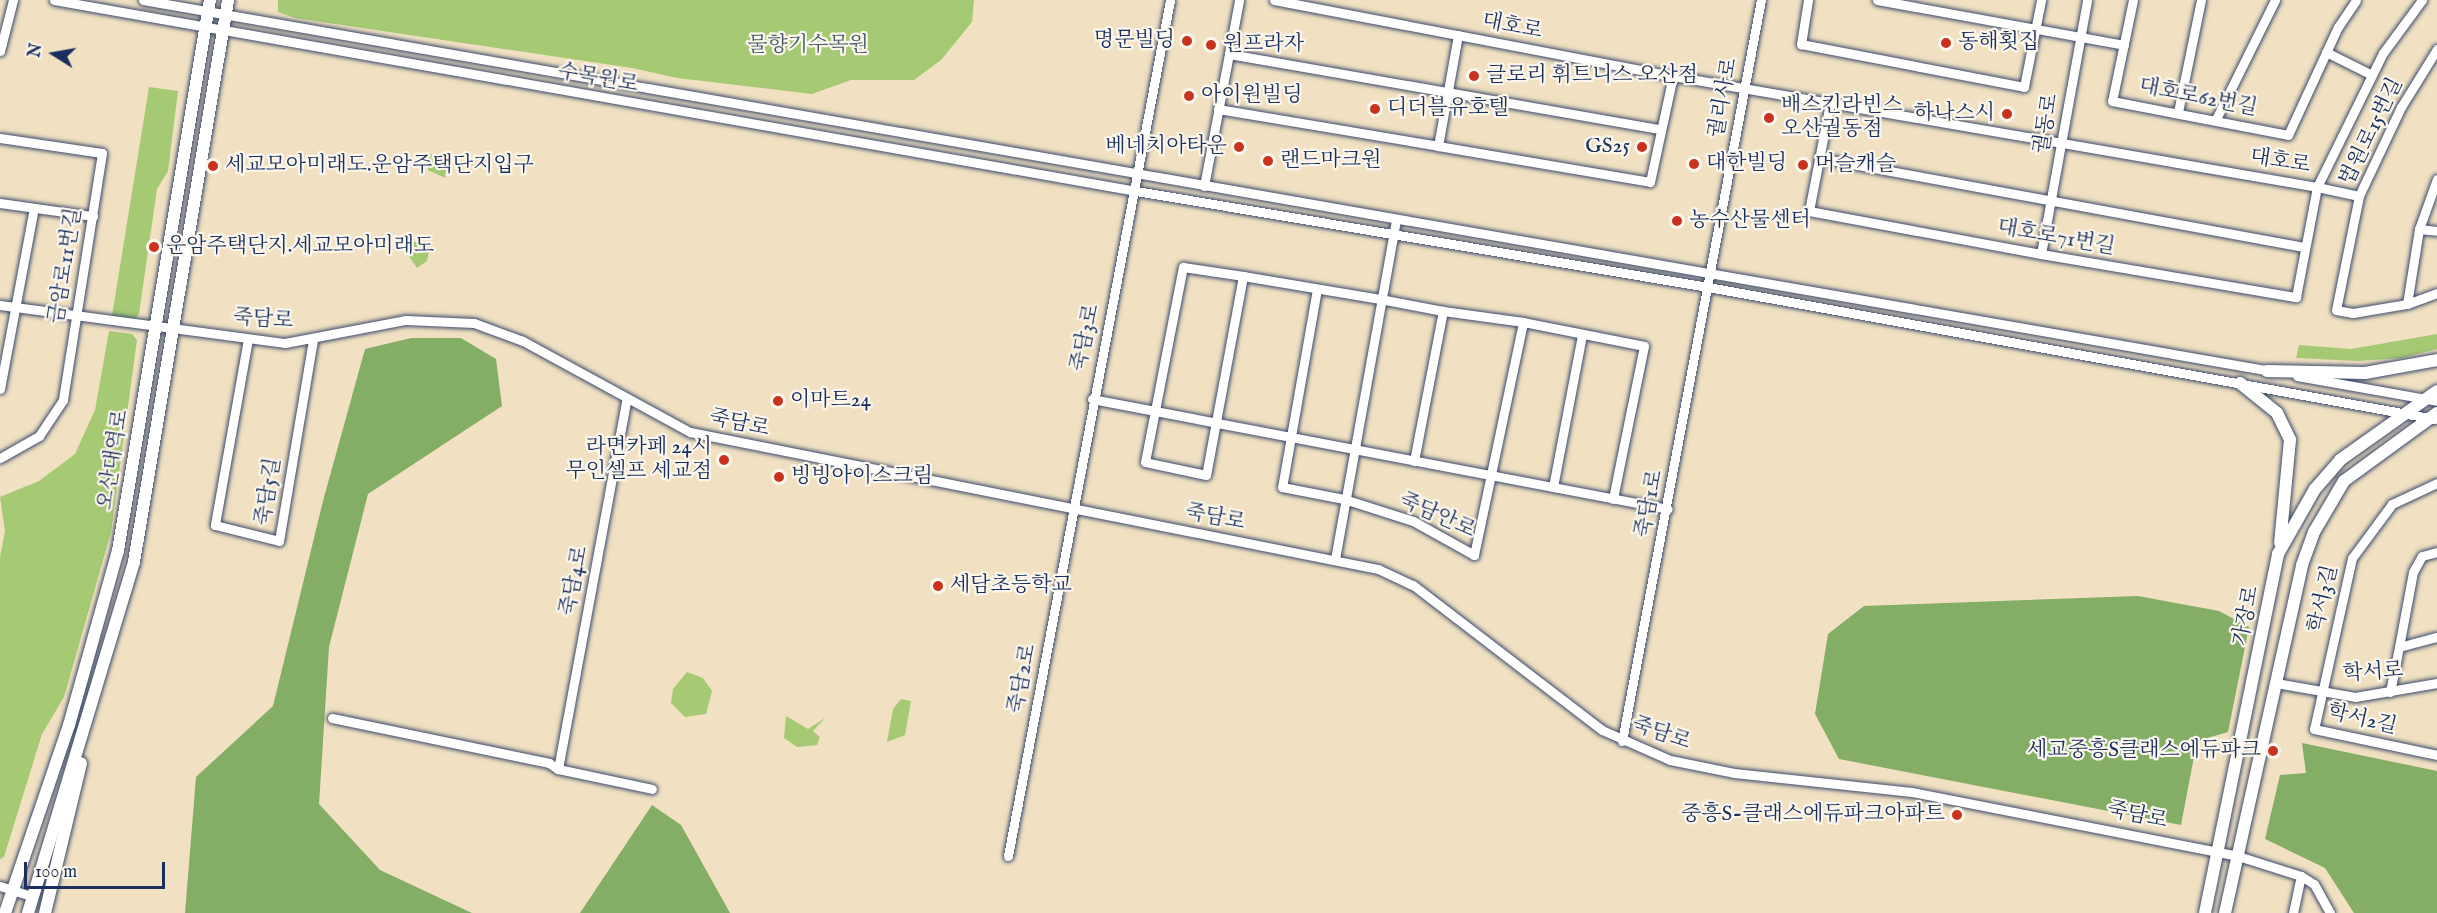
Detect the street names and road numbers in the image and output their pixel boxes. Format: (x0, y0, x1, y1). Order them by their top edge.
street label: 대호로 (1480, 9, 1544, 45)
street label: 궐리사로 (1705, 56, 1743, 140)
street label: 수목원로 (556, 60, 640, 98)
street label: 대호로62번길 (2137, 74, 2259, 122)
street label: 법원로15번길 (2335, 74, 2409, 190)
street label: 궐동로 (2030, 92, 2064, 156)
street label: 대호로 (2248, 145, 2312, 179)
street label: 금암로11번길 (44, 206, 88, 326)
street label: 대호로71번길 (1995, 215, 2117, 261)
street label: 죽담3로 (1067, 302, 1105, 374)
street label: 죽담로 (232, 305, 294, 335)
street label: 죽담로 (707, 405, 771, 443)
street label: 오산대역로 (94, 408, 134, 512)
street label: 죽담5길 (251, 456, 287, 528)
street label: 죽담1로 (1631, 468, 1669, 540)
street label: 죽담안로 (1395, 488, 1479, 544)
street label: 죽담로 (1183, 500, 1247, 536)
street label: 죽담4로 (556, 544, 594, 618)
street label: 학서3길 (2304, 563, 2344, 635)
street label: 가장로 (2229, 584, 2265, 648)
street label: 죽담2로 (1004, 642, 1042, 716)
street label: 학서로 (2342, 658, 2404, 688)
street label: 학서2길 (2325, 700, 2399, 740)
street label: 죽담로 (1628, 712, 1694, 756)
street label: 죽담로 (2105, 797, 2169, 835)

